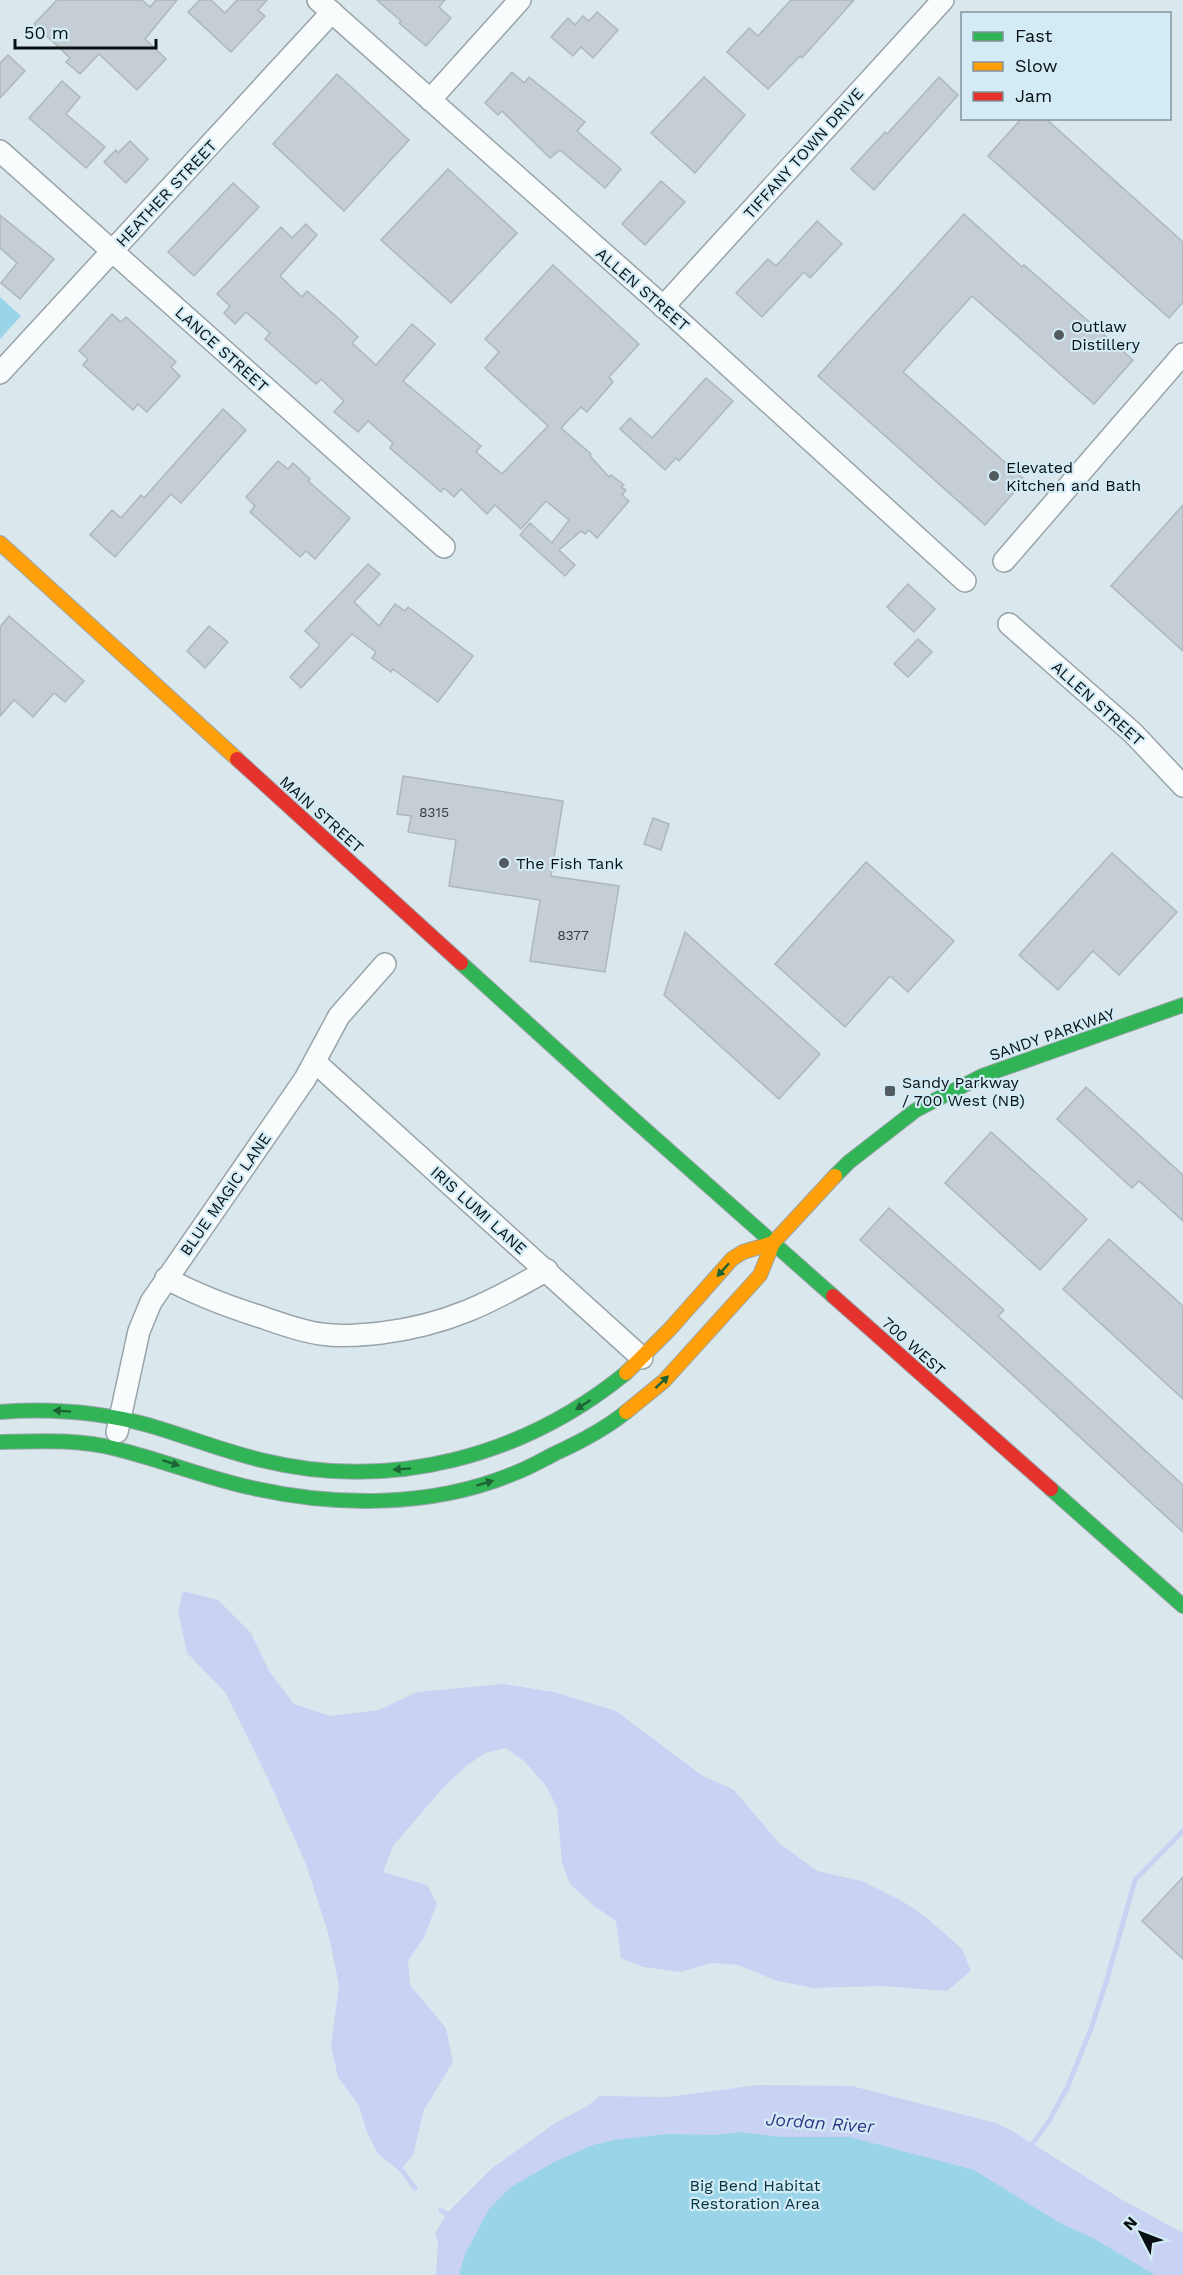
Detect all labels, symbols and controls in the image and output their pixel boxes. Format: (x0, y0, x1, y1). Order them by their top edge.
scale bar (15, 12, 156, 50)
legend (961, 12, 1171, 120)
text: 50 m (24, 22, 69, 43)
text: Fast (1015, 25, 1053, 46)
text: Slow (1015, 55, 1058, 76)
street label: TIFFANY TOWN DRIVE (739, 84, 867, 223)
text: Jam (1015, 85, 1052, 106)
street label: HEATHER STREET (112, 136, 221, 251)
street label: ALLEN STREET (592, 244, 693, 335)
street label: LANCE STREET (171, 303, 272, 396)
place label: Outlaw Distillery (1071, 317, 1141, 354)
marker: Outlaw Distillery (1052, 328, 1066, 342)
place label: Elevated Kitchen and Bath (1006, 458, 1141, 495)
marker: Elevated Kitchen and Bath (987, 469, 1001, 483)
street label: ALLEN STREET (1048, 657, 1148, 750)
street label: MAIN STREET (276, 772, 368, 857)
house number: 8315 (419, 804, 449, 820)
place label: The Fish Tank (516, 854, 623, 873)
marker: The Fish Tank (497, 856, 511, 870)
house number: 8377 (557, 927, 589, 943)
street label: SANDY PARKWAY (987, 1004, 1118, 1065)
place label: Sandy Parkway / 700 West (NB) (902, 1073, 1025, 1110)
marker: Sandy Parkway / 700 West (NB) (883, 1084, 897, 1098)
street label: BLUE MAGIC LANE (176, 1129, 275, 1259)
street label: IRIS LUMI LANE (427, 1162, 531, 1258)
one-way arrow (717, 1262, 730, 1277)
street label: 700 WEST (878, 1313, 949, 1380)
one-way arrow (654, 1376, 669, 1389)
one-way arrow (575, 1399, 592, 1410)
one-way arrow (52, 1407, 71, 1416)
one-way arrow (162, 1459, 180, 1468)
one-way arrow (392, 1464, 411, 1474)
one-way arrow (476, 1478, 494, 1487)
water label: Jordan River (765, 2108, 876, 2137)
park label: Big Bend Habitat Restoration Area (690, 2176, 821, 2213)
north arrow (1111, 2203, 1171, 2263)
text: N (1119, 2213, 1141, 2234)

